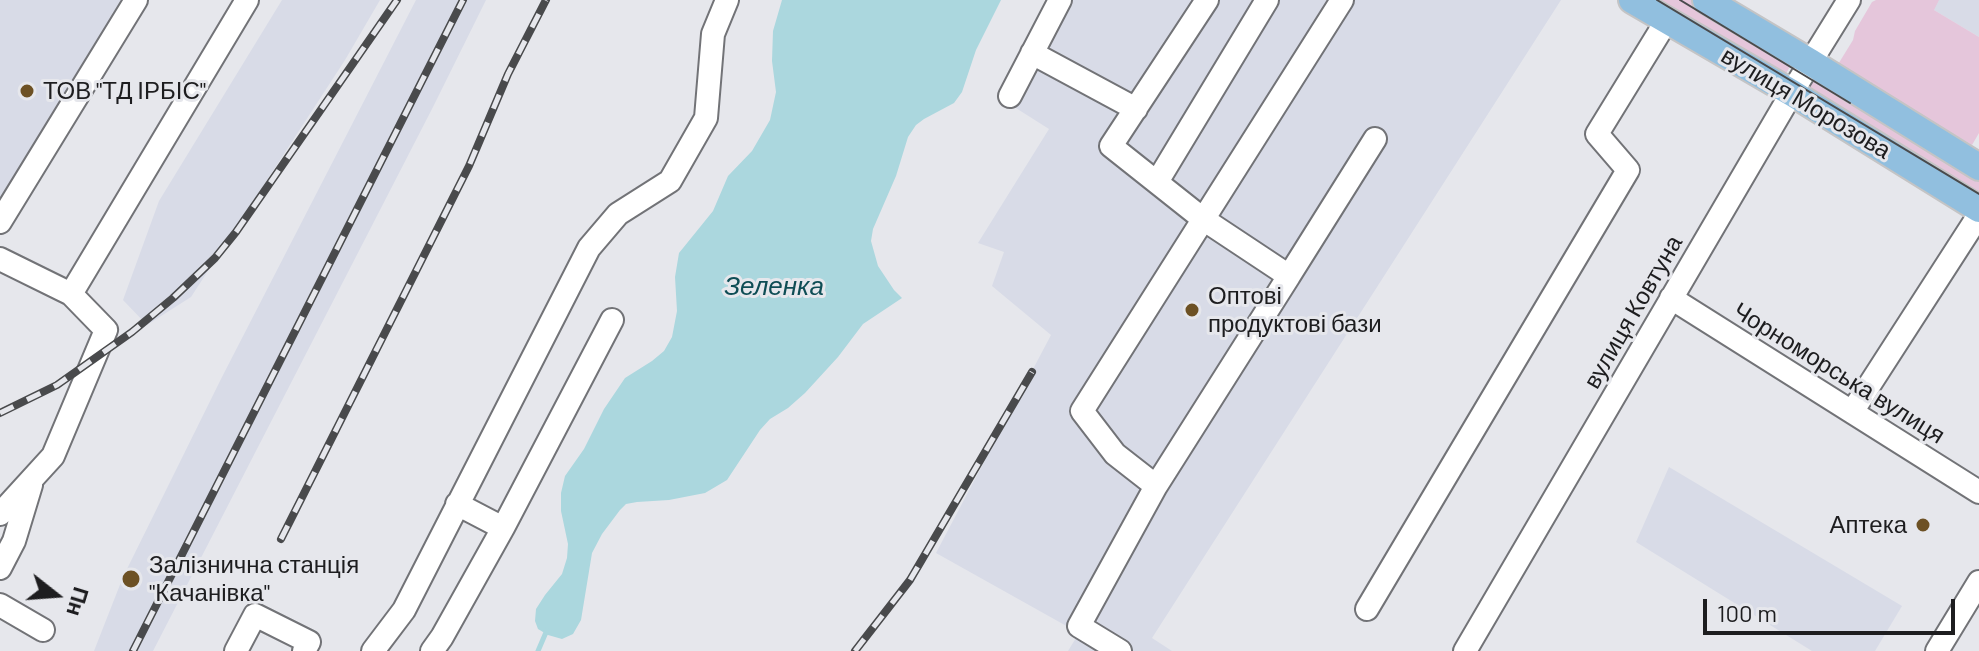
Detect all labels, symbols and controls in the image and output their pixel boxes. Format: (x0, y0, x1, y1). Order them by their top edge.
street label: вулиця Морозова (1716, 41, 1896, 165)
place label: ТОВ "ТД ІРБІС" (43, 77, 206, 105)
marker: ТОВ "ТД ІРБІС" (18, 82, 36, 100)
street label: вулиця Ковтуна (1578, 230, 1688, 394)
water label: Зеленка (724, 270, 824, 302)
place label: Оптові продуктові бази (1208, 282, 1382, 338)
street label: Чорноморська вулиця (1728, 296, 1950, 450)
marker: Оптові продуктові бази (1183, 301, 1201, 319)
place label: Аптека (1830, 511, 1907, 539)
marker: Аптека (1914, 516, 1932, 534)
place label: Залізнична станція "Качанівка" (149, 551, 359, 607)
north arrow (16, 555, 96, 635)
marker: Залізнична станція "Качанівка" (120, 568, 142, 590)
scale bar (1707, 583, 1959, 633)
text: Пн (62, 584, 96, 620)
text: 100 m (1717, 598, 1777, 627)

